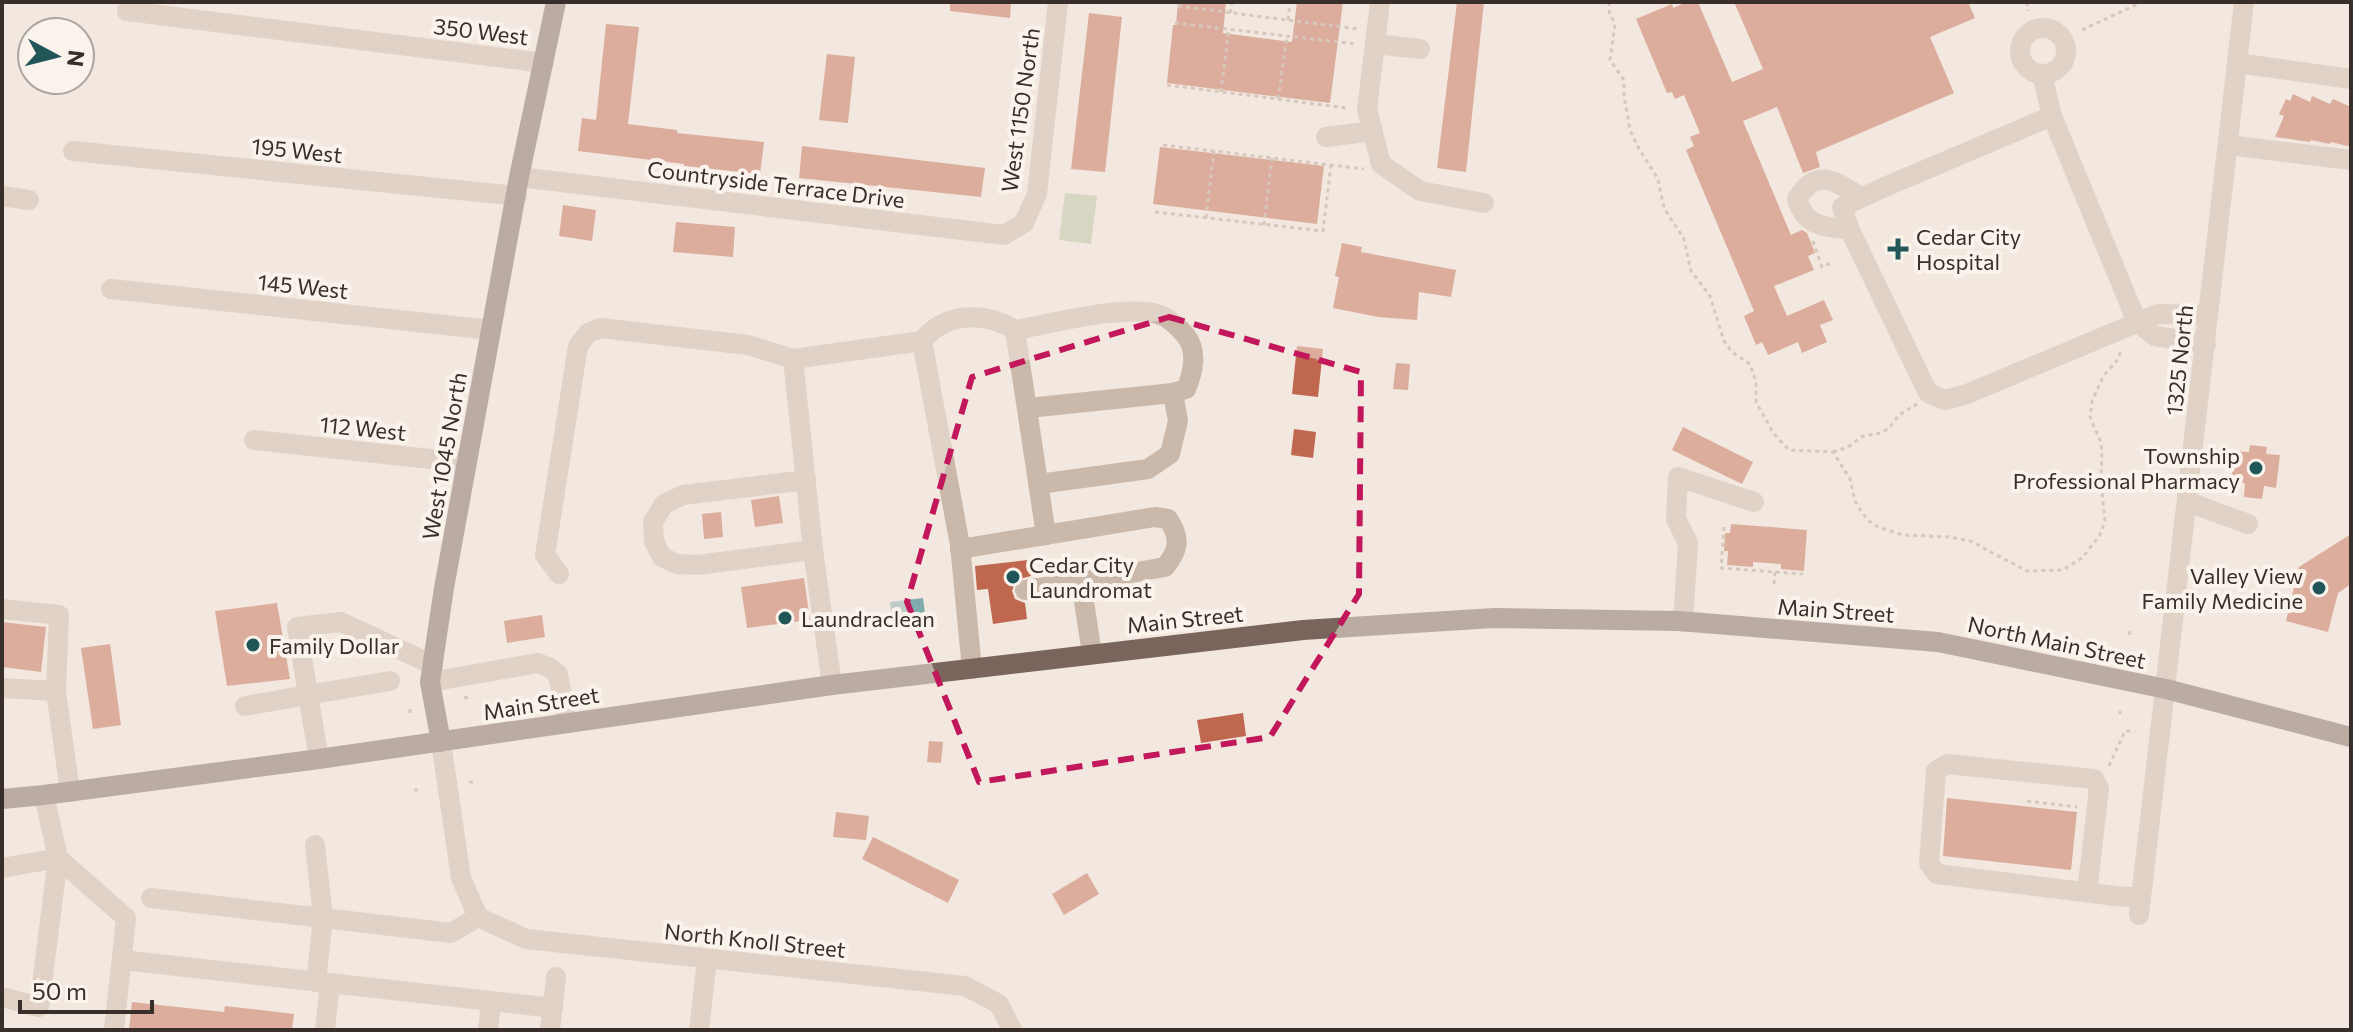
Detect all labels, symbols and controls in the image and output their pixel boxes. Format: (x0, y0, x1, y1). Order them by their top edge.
street label: 350 West (432, 12, 530, 50)
north arrow (16, 16, 96, 96)
street label: West 1150 North (995, 26, 1045, 194)
text: N (62, 49, 91, 68)
street label: 195 West (250, 132, 344, 168)
street label: Countryside Terrace Drive (646, 155, 906, 213)
place label: Cedar City Hospital (1916, 223, 2021, 275)
marker: Cedar City Hospital (1887, 238, 1909, 260)
street label: 145 West (256, 268, 350, 304)
street label: 1325 North (2160, 303, 2198, 417)
street label: West 1045 North (416, 370, 472, 542)
street label: 112 West (318, 410, 408, 446)
place label: Township Professional Pharmacy (2013, 442, 2240, 494)
marker: Township Professional Pharmacy (2247, 459, 2265, 477)
place label: Cedar City Laundromat (1029, 551, 1152, 603)
place label: Valley View Family Medicine (2142, 562, 2303, 614)
marker: Cedar City Laundromat (1004, 568, 1022, 586)
marker: Valley View Family Medicine (2310, 579, 2328, 597)
street label: Main Street (1777, 592, 1895, 628)
street label: Main Street (1125, 599, 1245, 639)
place label: Laundraclean (801, 605, 935, 632)
marker: Laundraclean (776, 609, 794, 627)
street label: North Main Street (1965, 610, 2149, 674)
place label: Family Dollar (269, 632, 400, 659)
marker: Family Dollar (244, 636, 262, 654)
street label: Main Street (481, 681, 601, 725)
street label: North Knoll Street (663, 917, 847, 963)
scale bar (20, 964, 152, 1014)
text: 50 m (32, 976, 87, 1005)

